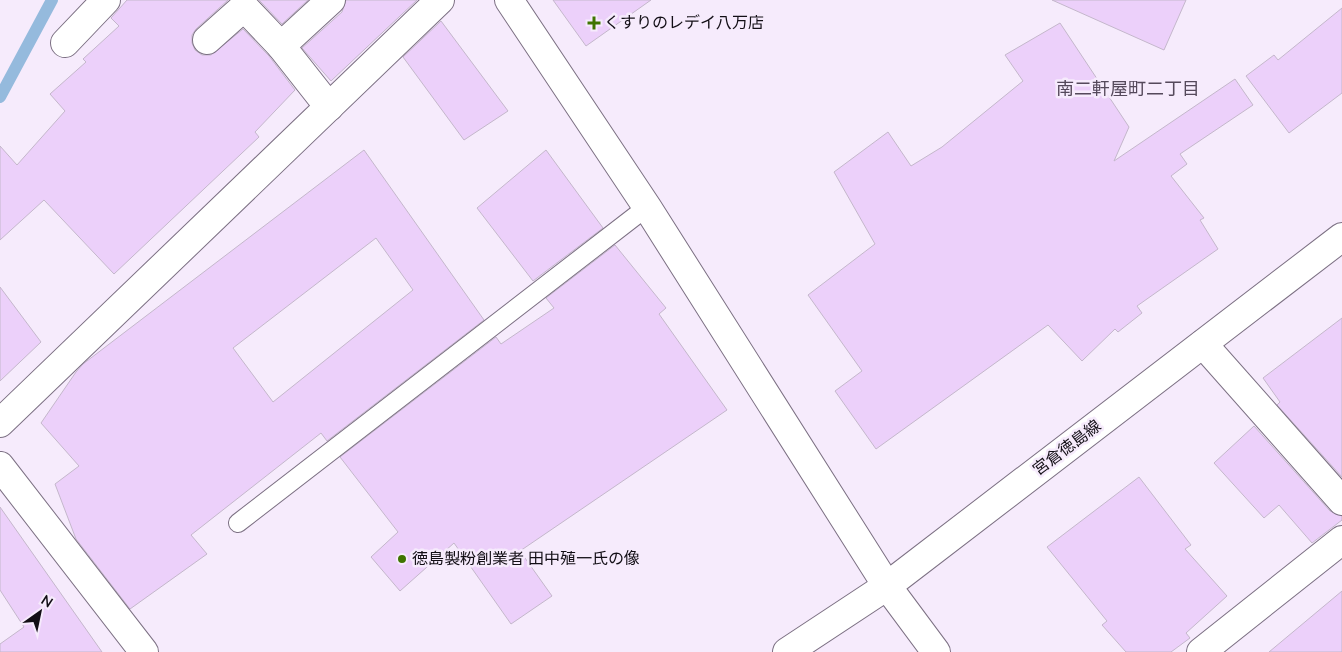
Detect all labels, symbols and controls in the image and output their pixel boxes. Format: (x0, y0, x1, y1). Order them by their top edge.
place label: くすりのレデイ八万店 (604, 12, 764, 34)
marker: くすりのレデイ八万店 (588, 17, 600, 29)
district label: 南二軒屋町二丁目 (1056, 77, 1200, 101)
street label: 宮倉徳島線 (1028, 415, 1106, 481)
place label: 徳島製粉創業者 田中殖一氏の像 (412, 548, 640, 570)
marker: 徳島製粉創業者 田中殖一氏の像 (396, 553, 408, 565)
north arrow (15, 587, 65, 637)
text: N (37, 591, 56, 612)

